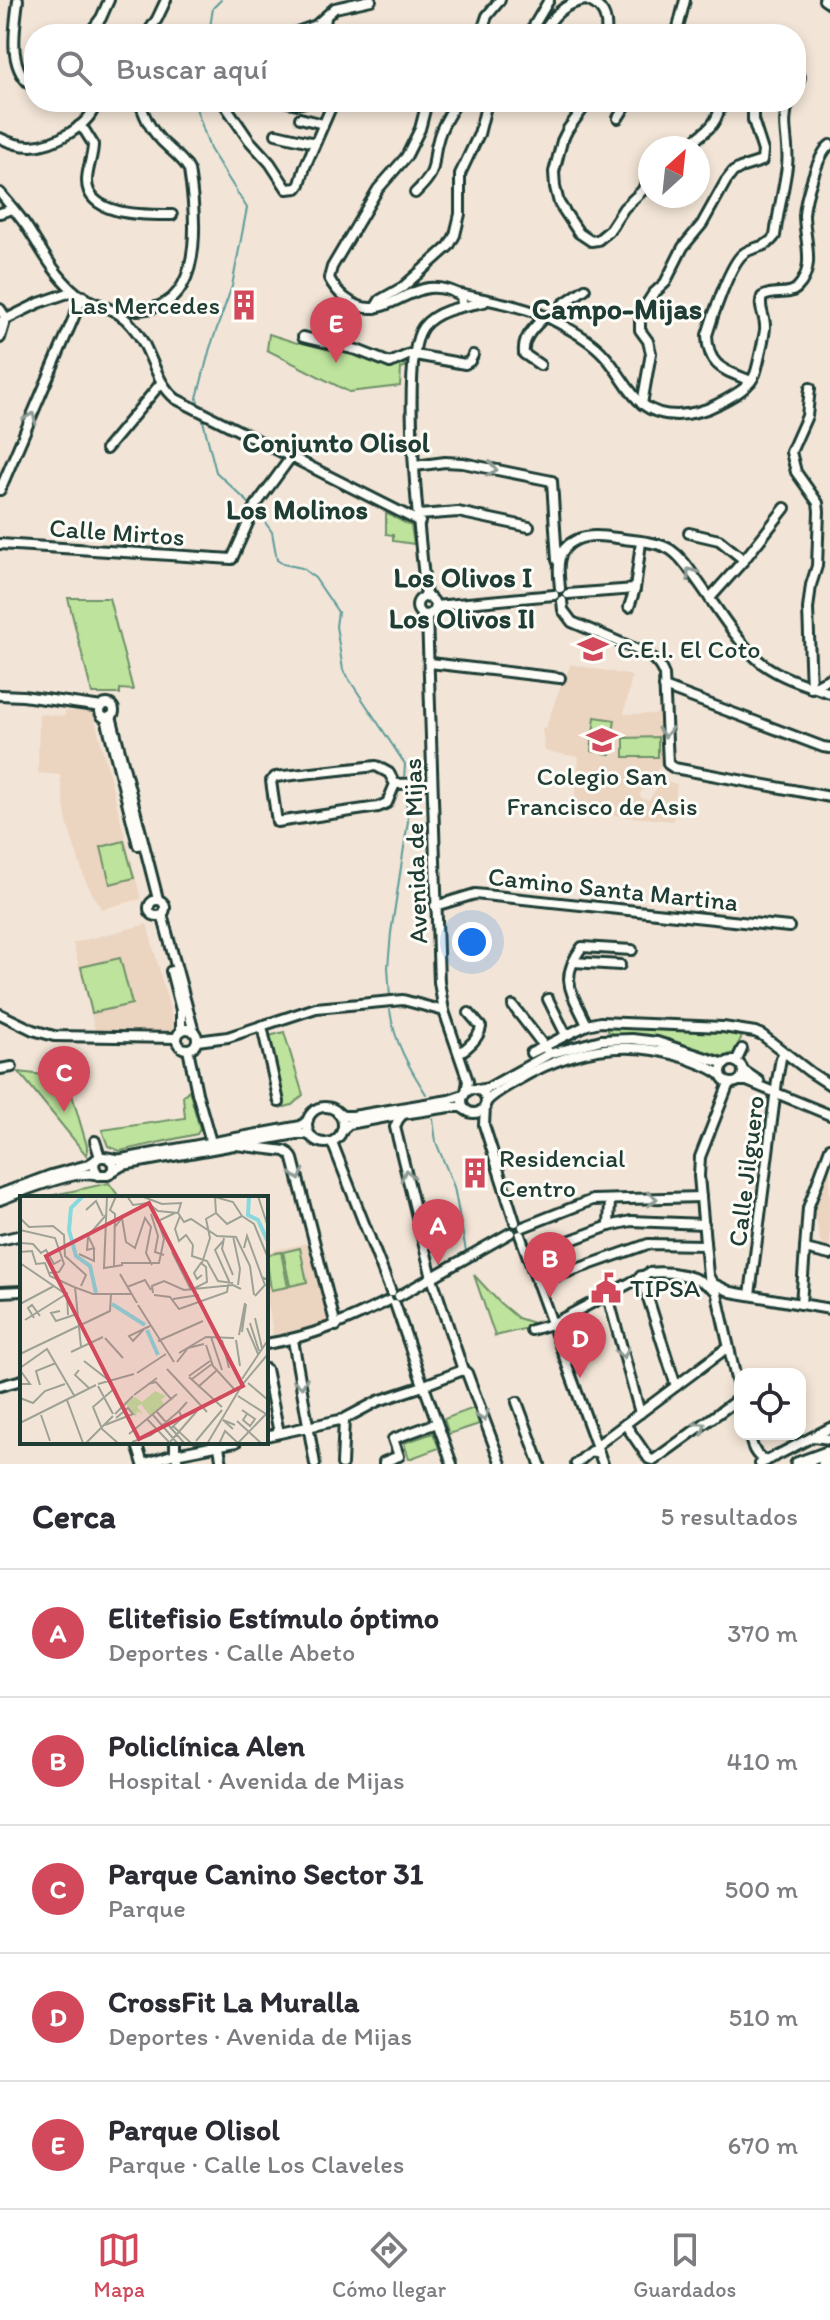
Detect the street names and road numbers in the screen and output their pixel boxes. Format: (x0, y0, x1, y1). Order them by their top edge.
street label: Calle Mirtos (48, 511, 186, 553)
street label: Avenida de Mijas (396, 758, 434, 944)
street label: Camino Santa Martina (486, 860, 740, 918)
street label: Calle Jilguero (721, 1094, 771, 1248)

